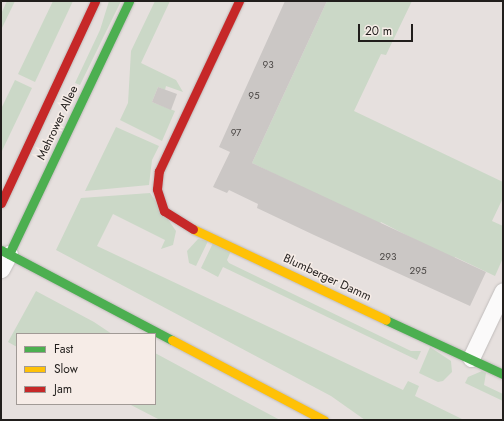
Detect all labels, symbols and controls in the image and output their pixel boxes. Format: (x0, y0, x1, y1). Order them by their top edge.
scale bar (360, 16, 415, 42)
text: 20 m (365, 22, 392, 40)
house number: 93 (262, 59, 274, 71)
street label: Mehrower Allee (35, 84, 81, 162)
house number: 95 (248, 90, 260, 102)
house number: 97 (231, 127, 241, 139)
street label: Blumberger Damm (281, 251, 373, 305)
house number: 293 (380, 251, 396, 263)
house number: 295 (409, 265, 427, 277)
legend (16, 333, 156, 405)
text: Fast (54, 340, 73, 358)
text: Slow (54, 360, 78, 378)
text: Jam (54, 380, 72, 398)

